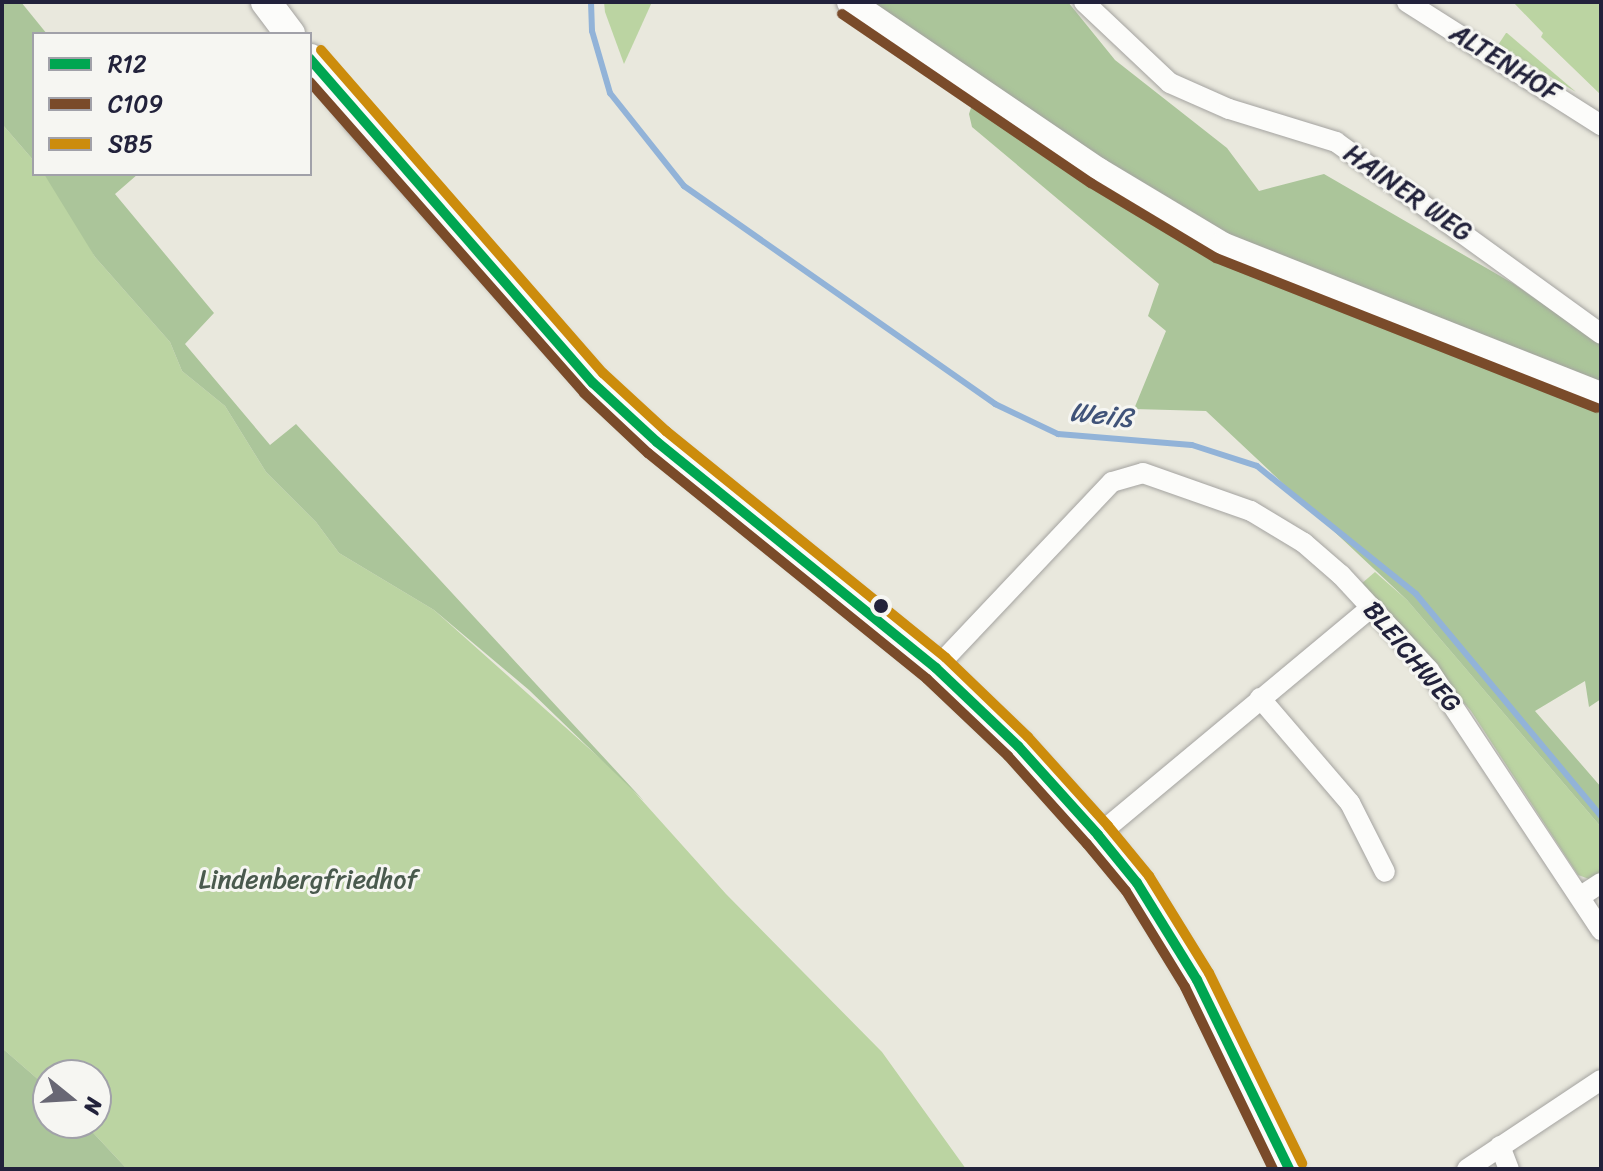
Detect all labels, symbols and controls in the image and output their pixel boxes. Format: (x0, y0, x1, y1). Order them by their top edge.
street label: ALTENHOF (1444, 17, 1566, 109)
legend (32, 32, 312, 176)
text: R12 (108, 43, 147, 85)
text: C109 (108, 83, 163, 125)
text: SB5 (108, 123, 153, 165)
street label: HAINER WEG (1338, 137, 1478, 249)
water label: Weiß (1068, 395, 1134, 435)
street label: BLEICHWEG (1356, 595, 1468, 719)
unlabelled marker (873, 598, 889, 614)
park label: Lindenbergfriedhof (198, 864, 418, 896)
north arrow (32, 1059, 112, 1139)
text: N (72, 1093, 114, 1119)

